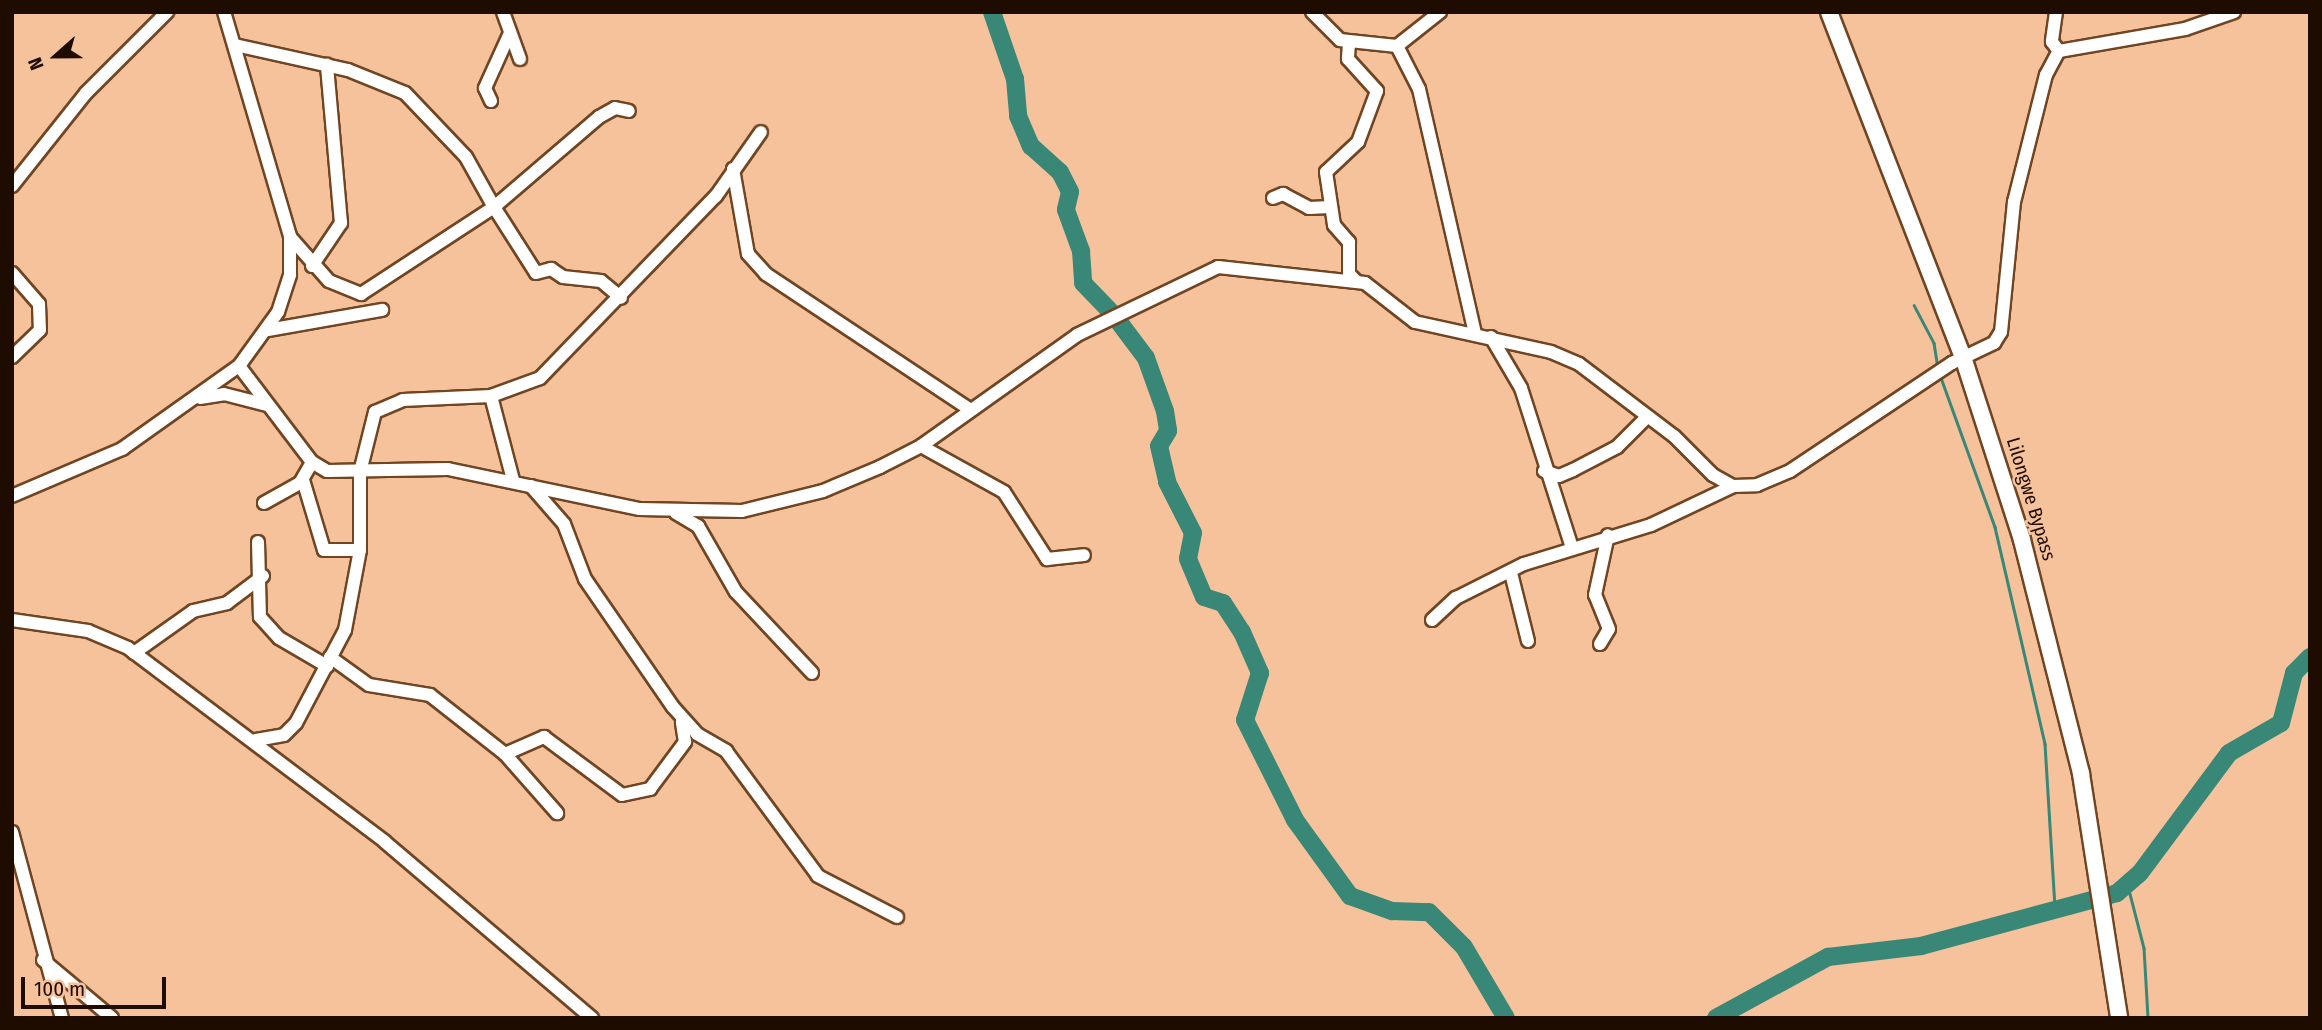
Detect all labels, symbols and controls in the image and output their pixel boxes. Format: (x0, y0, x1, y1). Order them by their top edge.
north arrow (21, 21, 91, 91)
text: N (23, 54, 49, 73)
street label: Lilongwe Bypass (2001, 435, 2061, 563)
scale bar (24, 964, 170, 1008)
text: 100 m (34, 976, 85, 1002)

